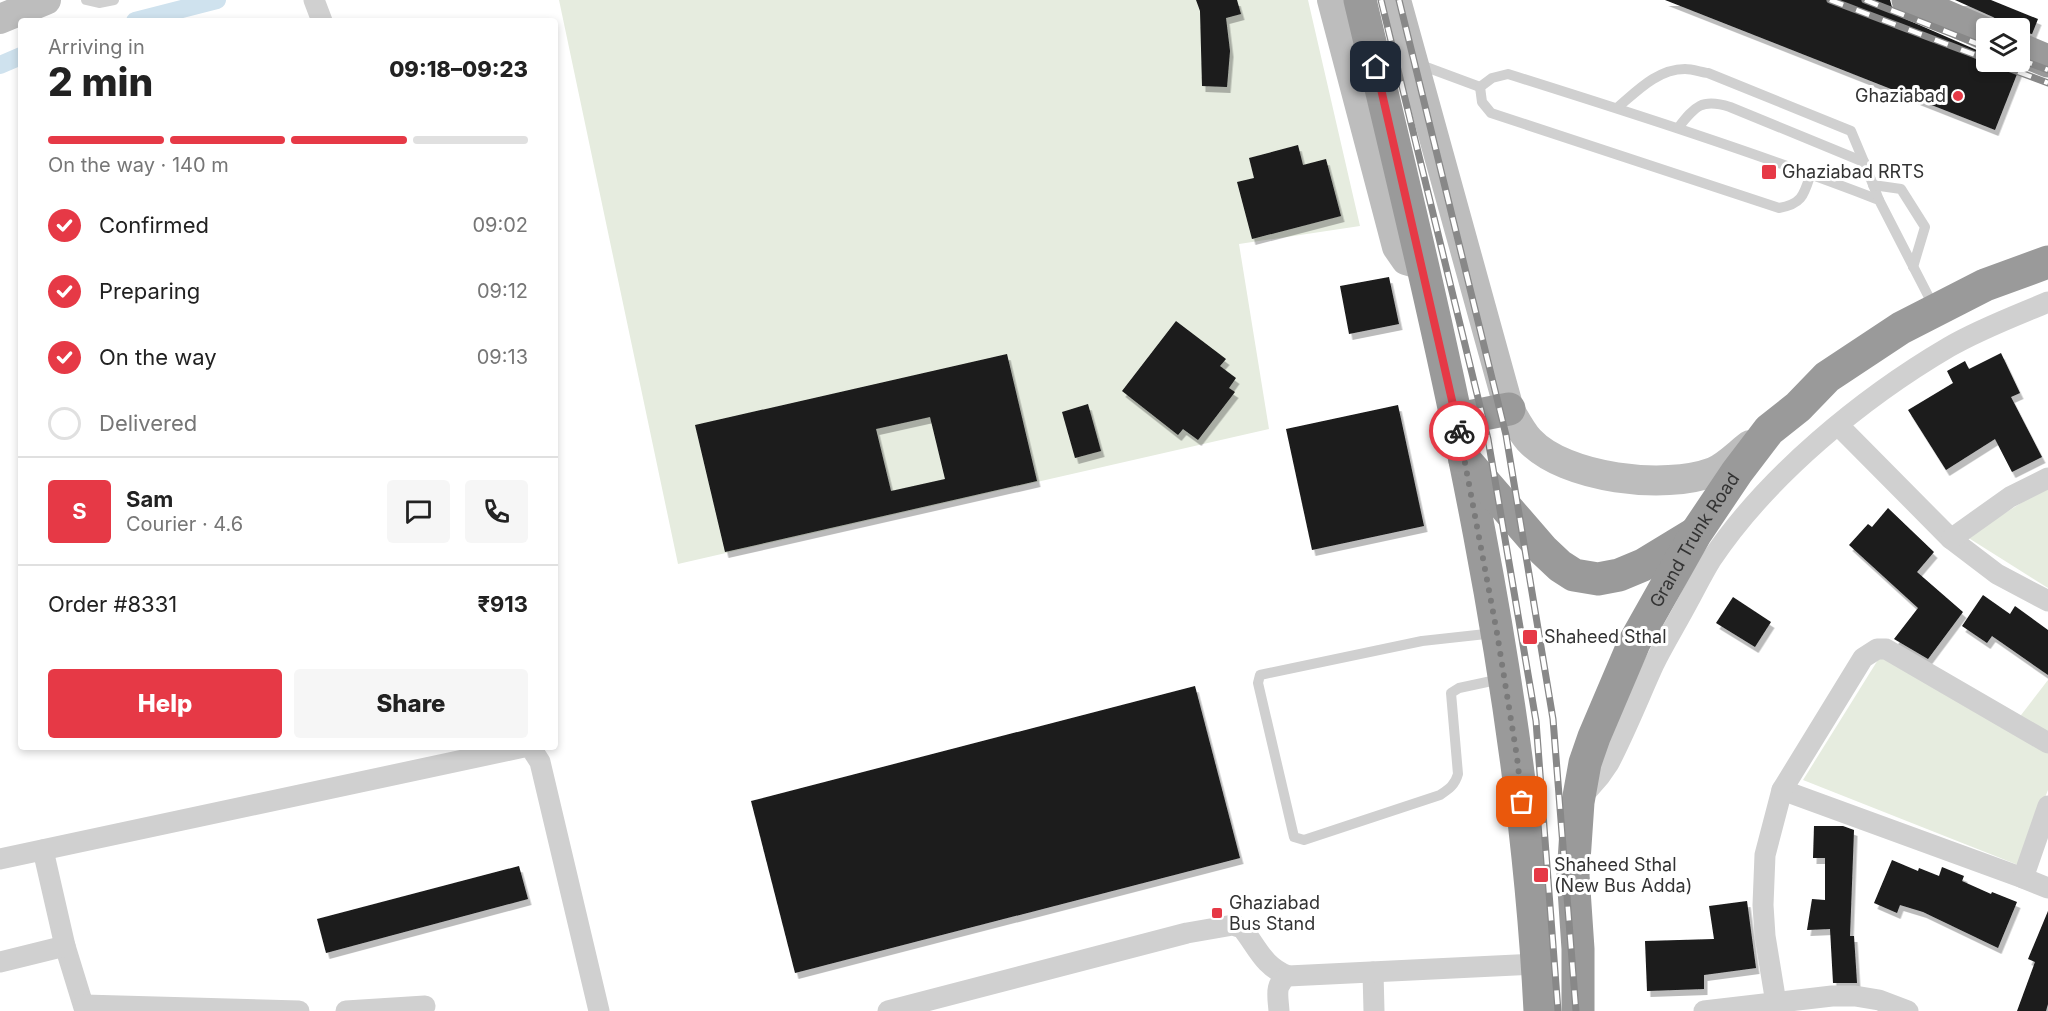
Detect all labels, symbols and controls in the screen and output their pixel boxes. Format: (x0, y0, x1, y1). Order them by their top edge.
map controls (1976, 18, 2030, 72)
button: layers (1976, 18, 2030, 72)
text: Arriving in (48, 35, 145, 59)
pin (1350, 41, 1401, 92)
icon: home (1359, 50, 1392, 83)
text: 09:18–09:23 (389, 56, 528, 82)
text: 2 min (48, 58, 153, 105)
place label: Ghaziabad (1855, 85, 1946, 106)
marker: Ghaziabad (1951, 89, 1965, 103)
text: On the way · 140 m (48, 153, 229, 177)
place label: Ghaziabad RRTS (1782, 161, 1924, 182)
marker: Ghaziabad RRTS (1760, 163, 1778, 181)
icon: check (48, 209, 81, 242)
text: Confirmed (99, 212, 209, 238)
text: 09:02 (472, 213, 528, 237)
icon: check (48, 275, 81, 308)
text: Preparing (99, 278, 200, 304)
text: 09:12 (477, 279, 528, 303)
icon: check (48, 341, 81, 374)
text: On the way (99, 344, 217, 370)
text: 09:13 (477, 345, 528, 369)
courier (1429, 401, 1489, 461)
text: Delivered (99, 410, 197, 436)
icon: bike (1443, 415, 1476, 448)
street label: Grand Trunk Road (1645, 469, 1743, 611)
button: chat (387, 480, 450, 543)
button: phone (465, 480, 528, 543)
text: Sam (126, 486, 173, 512)
text: S (72, 498, 87, 524)
text: Courier · 4.6 (126, 512, 243, 536)
text: Order #8331 (48, 591, 177, 617)
text: ₹913 (477, 591, 528, 617)
place label: Shaheed Sthal (1544, 626, 1667, 647)
marker: Shaheed Sthal (1521, 628, 1539, 646)
button: Help (48, 669, 282, 738)
button: Share (294, 669, 528, 738)
pin (1496, 776, 1547, 827)
icon: bag (1505, 785, 1538, 818)
place label: Shaheed Sthal (New Bus Adda) (1554, 854, 1692, 896)
marker: Shaheed Sthal (New Bus Adda) (1532, 866, 1550, 884)
place label: Ghaziabad Bus Stand (1229, 892, 1320, 934)
marker: Ghaziabad Bus Stand (1210, 906, 1224, 920)

